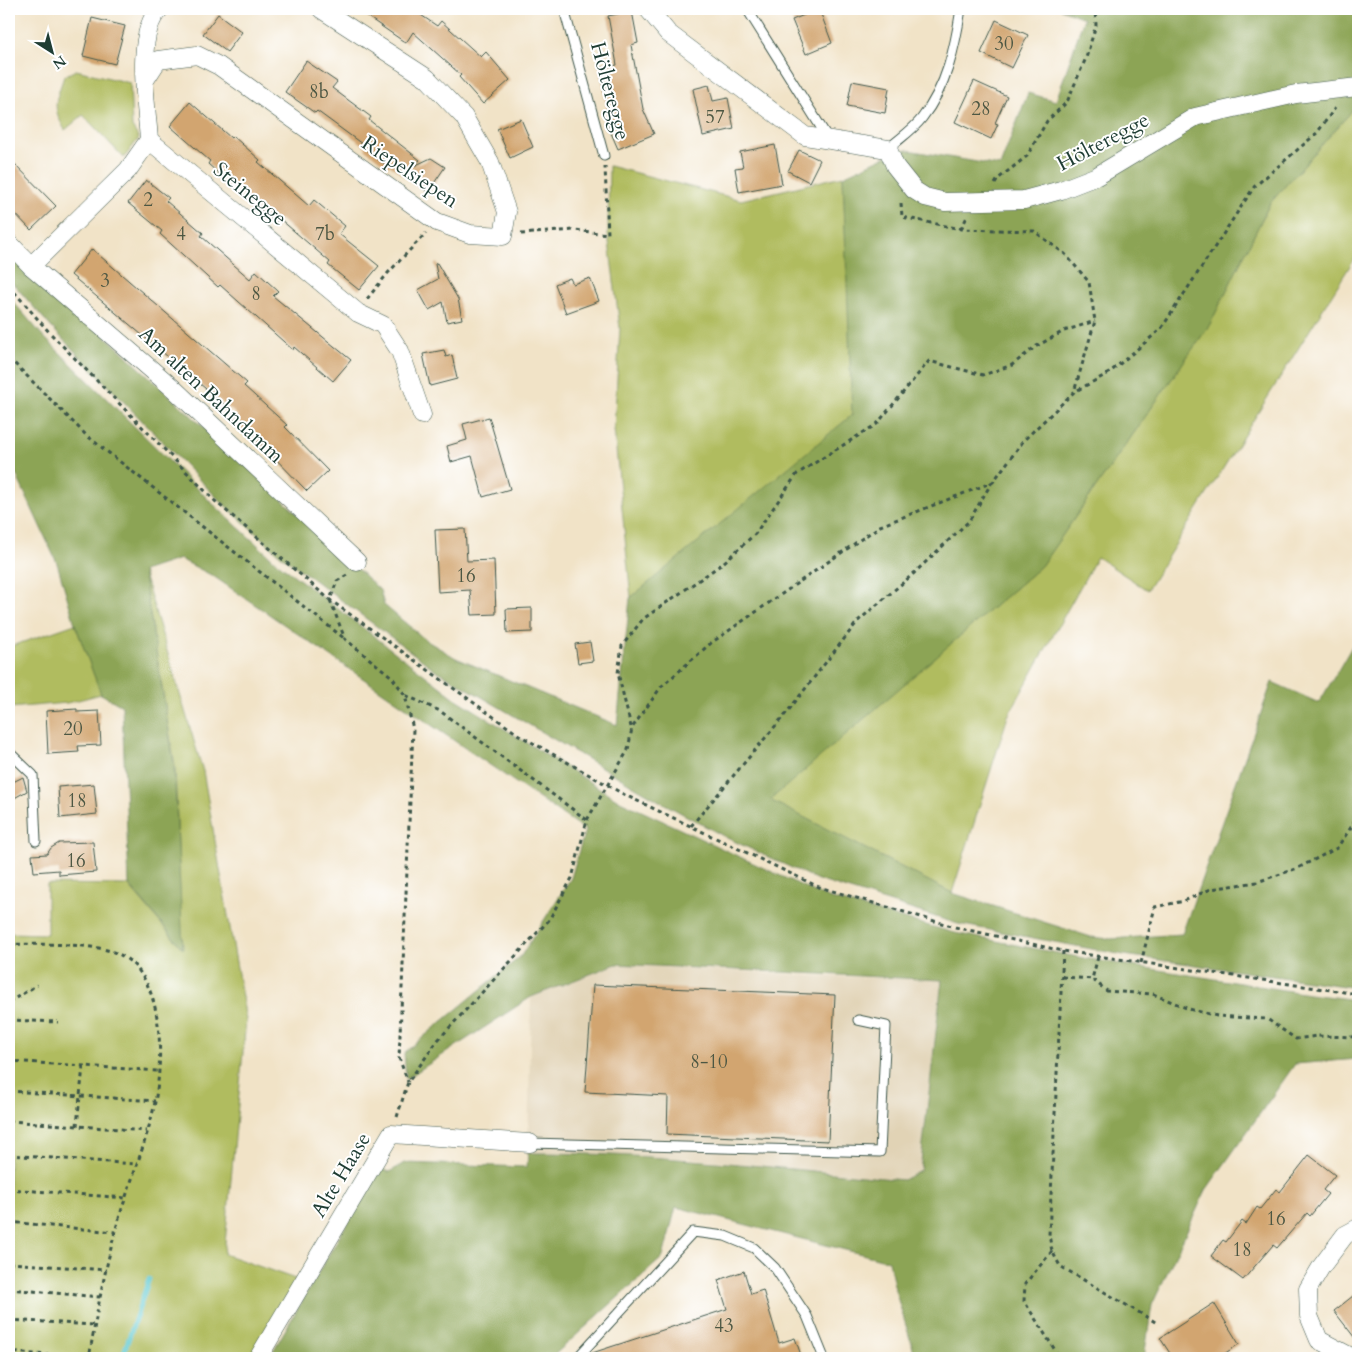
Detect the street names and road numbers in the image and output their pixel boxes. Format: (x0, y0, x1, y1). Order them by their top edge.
street label: Hölteregge (583, 39, 637, 143)
street label: Hölteregge (1052, 106, 1154, 178)
street label: Riepelsiepen (356, 129, 464, 215)
street label: Steinegge (207, 155, 293, 233)
street label: Am alten Bahndamm (132, 320, 290, 470)
street label: Alte Haase (304, 1127, 378, 1223)

